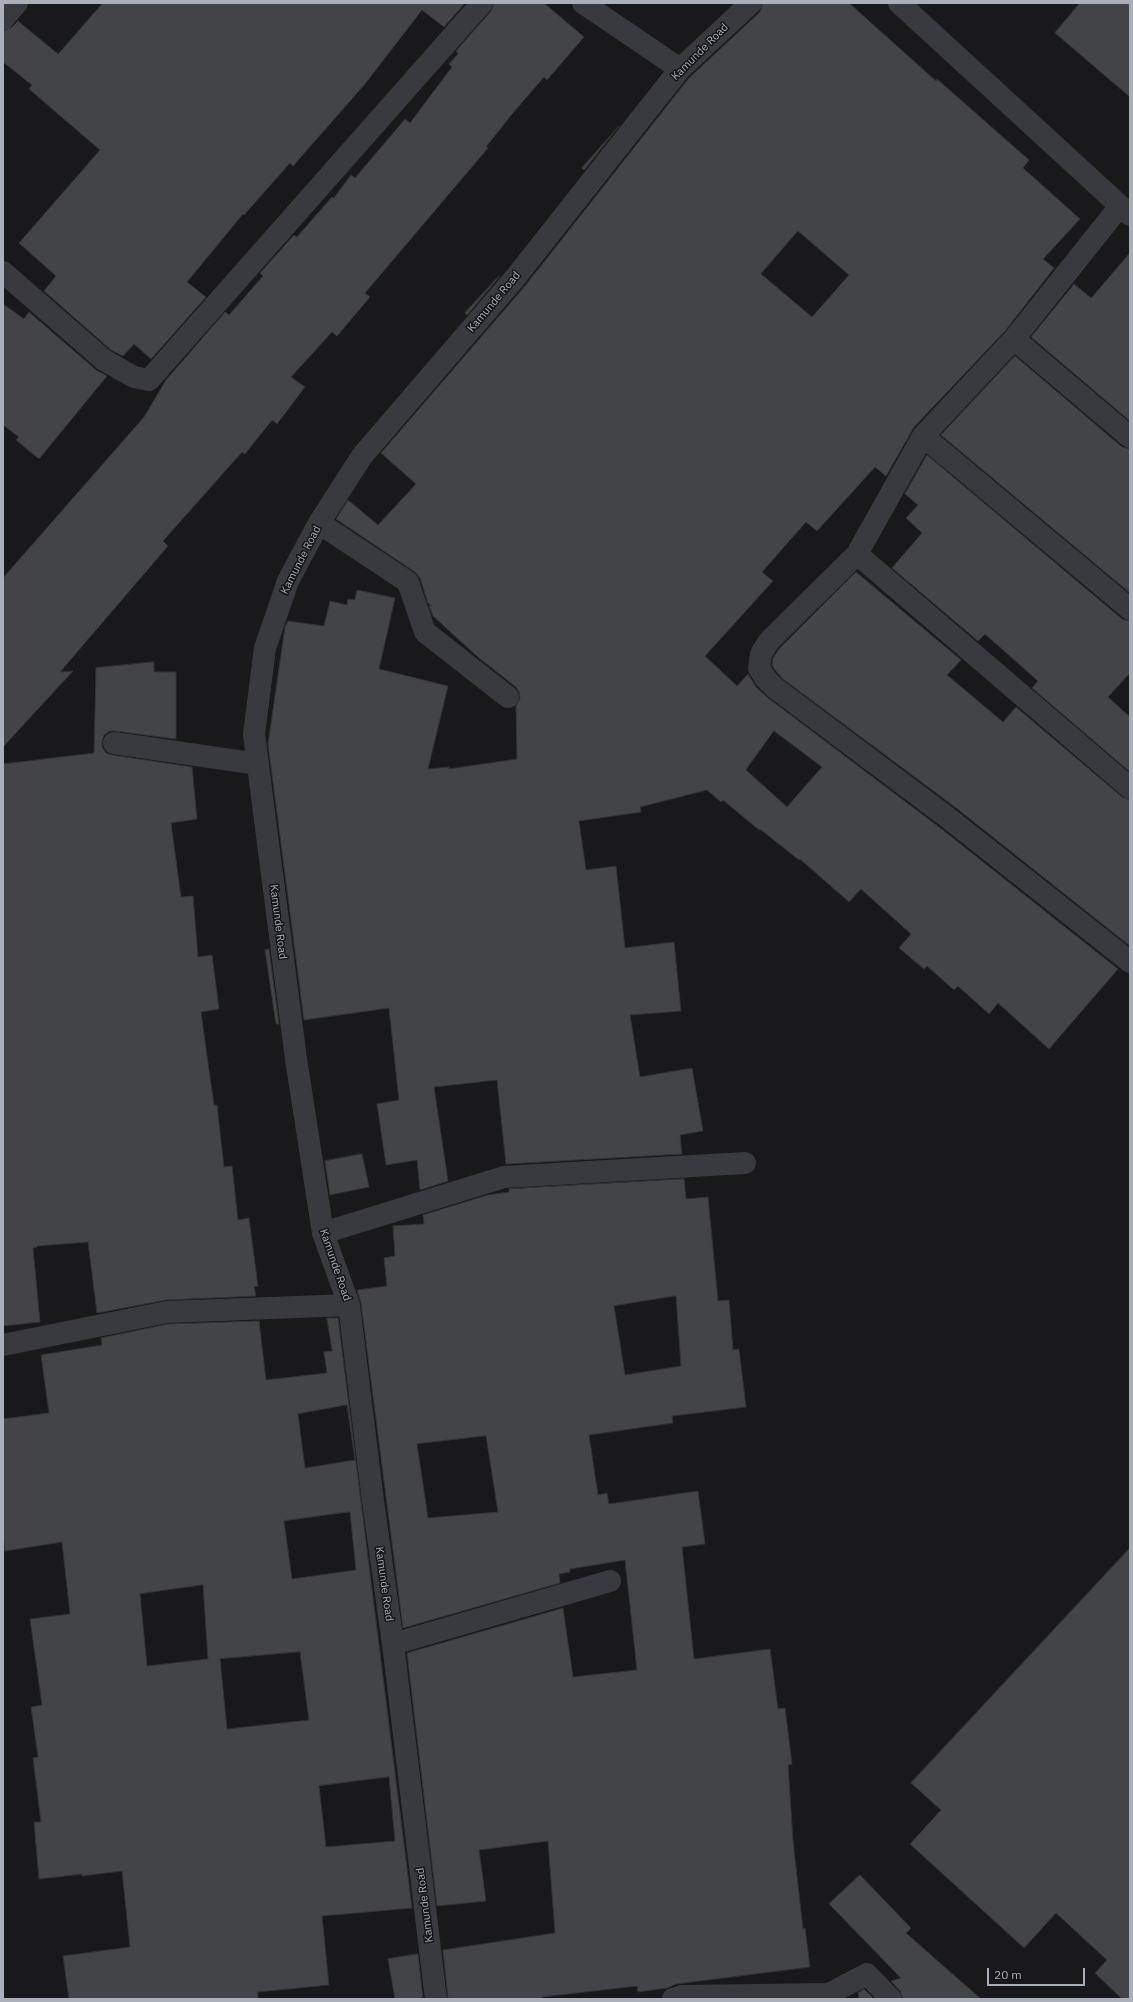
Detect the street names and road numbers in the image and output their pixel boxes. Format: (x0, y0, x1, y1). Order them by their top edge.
street label: Kamunde Road (669, 21, 731, 83)
street label: Kamunde Road (465, 269, 523, 335)
street label: Kamunde Road (278, 524, 324, 596)
street label: Kamunde Road (267, 884, 289, 960)
street label: Kamunde Road (317, 1227, 353, 1303)
street label: Kamunde Road (372, 1546, 396, 1622)
street label: Kamunde Road (414, 1867, 436, 1943)

